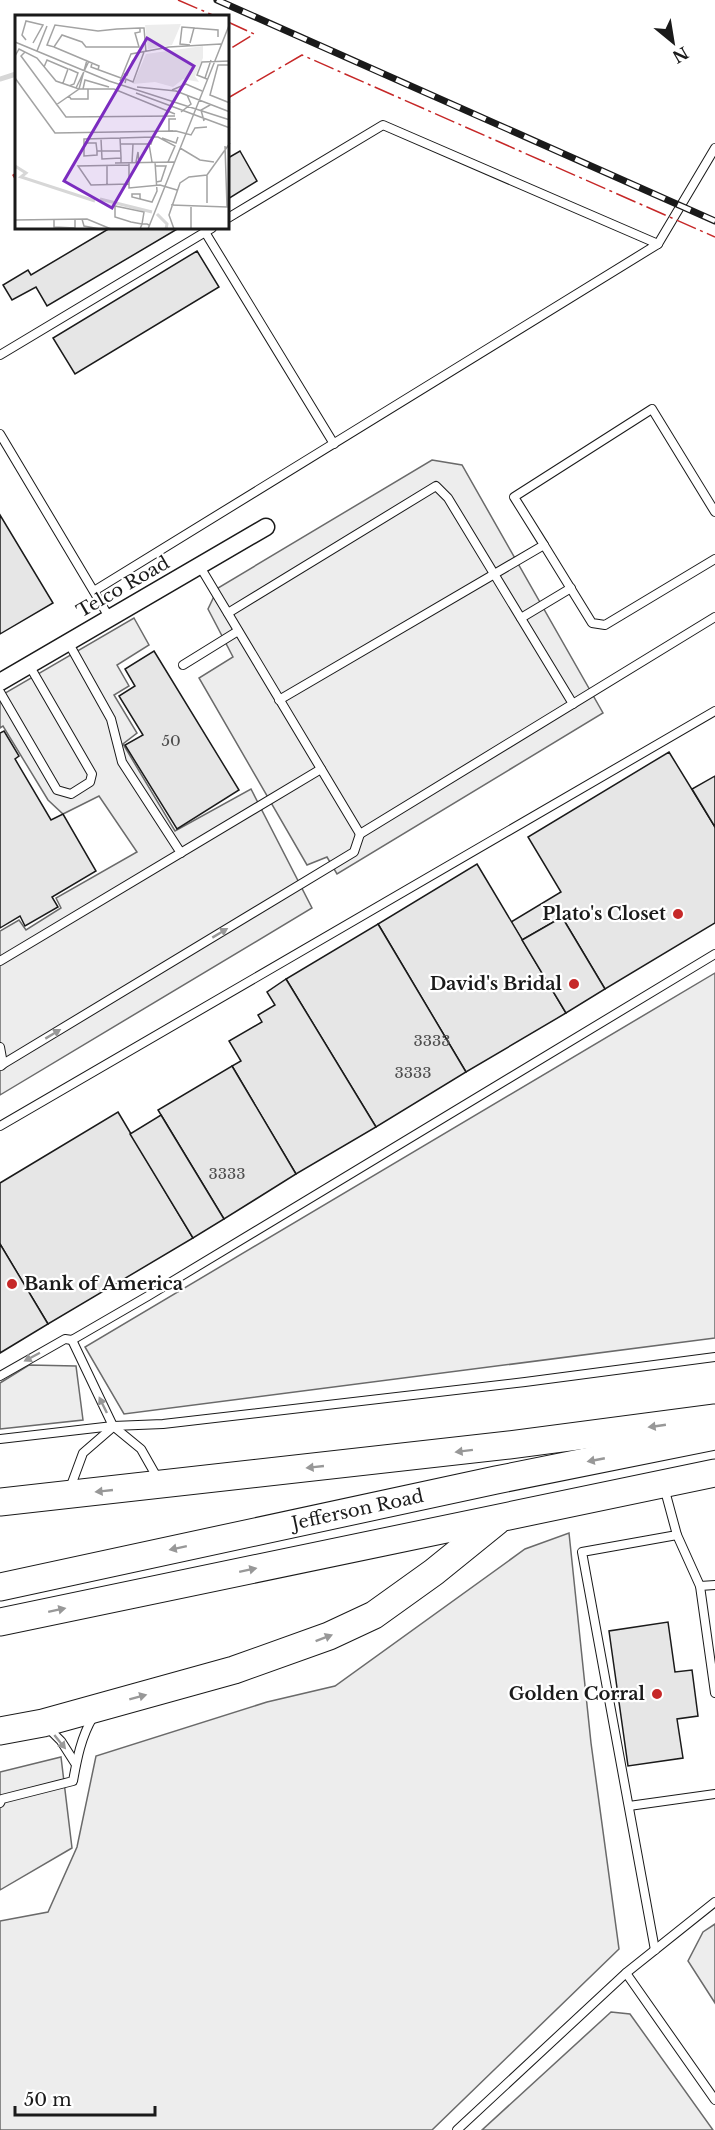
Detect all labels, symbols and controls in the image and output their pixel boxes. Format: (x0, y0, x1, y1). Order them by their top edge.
north arrow (643, 12, 703, 72)
inset map (15, 15, 230, 230)
text: N (669, 43, 692, 67)
street label: Telco Road (73, 552, 173, 622)
house number: 50 (161, 731, 181, 750)
place label: Plato's Closet (542, 903, 666, 925)
marker: Plato's Closet (671, 907, 685, 921)
one-way arrow (212, 928, 228, 939)
place label: David's Bridal (430, 973, 563, 995)
marker: David's Bridal (567, 977, 581, 991)
one-way arrow (45, 1029, 62, 1039)
house number: 3333 (414, 1031, 450, 1050)
house number: 3333 (395, 1063, 431, 1082)
house number: 3333 (209, 1164, 245, 1183)
place label: Bank of America (24, 1273, 184, 1295)
marker: Bank of America (5, 1277, 19, 1291)
one-way arrow (23, 1352, 40, 1362)
one-way arrow (99, 1397, 108, 1414)
one-way arrow (647, 1421, 666, 1430)
one-way arrow (454, 1446, 473, 1455)
one-way arrow (586, 1456, 605, 1465)
one-way arrow (305, 1463, 324, 1472)
street label: Jefferson Road (288, 1485, 426, 1535)
one-way arrow (94, 1486, 113, 1496)
one-way arrow (168, 1544, 187, 1553)
one-way arrow (239, 1565, 258, 1574)
one-way arrow (48, 1605, 67, 1614)
one-way arrow (315, 1633, 333, 1642)
place label: Golden Corral (509, 1683, 646, 1705)
marker: Golden Corral (650, 1687, 664, 1701)
one-way arrow (129, 1691, 147, 1701)
one-way arrow (54, 1734, 67, 1750)
scale bar (15, 2079, 154, 2117)
text: 50 m (24, 2089, 72, 2111)

